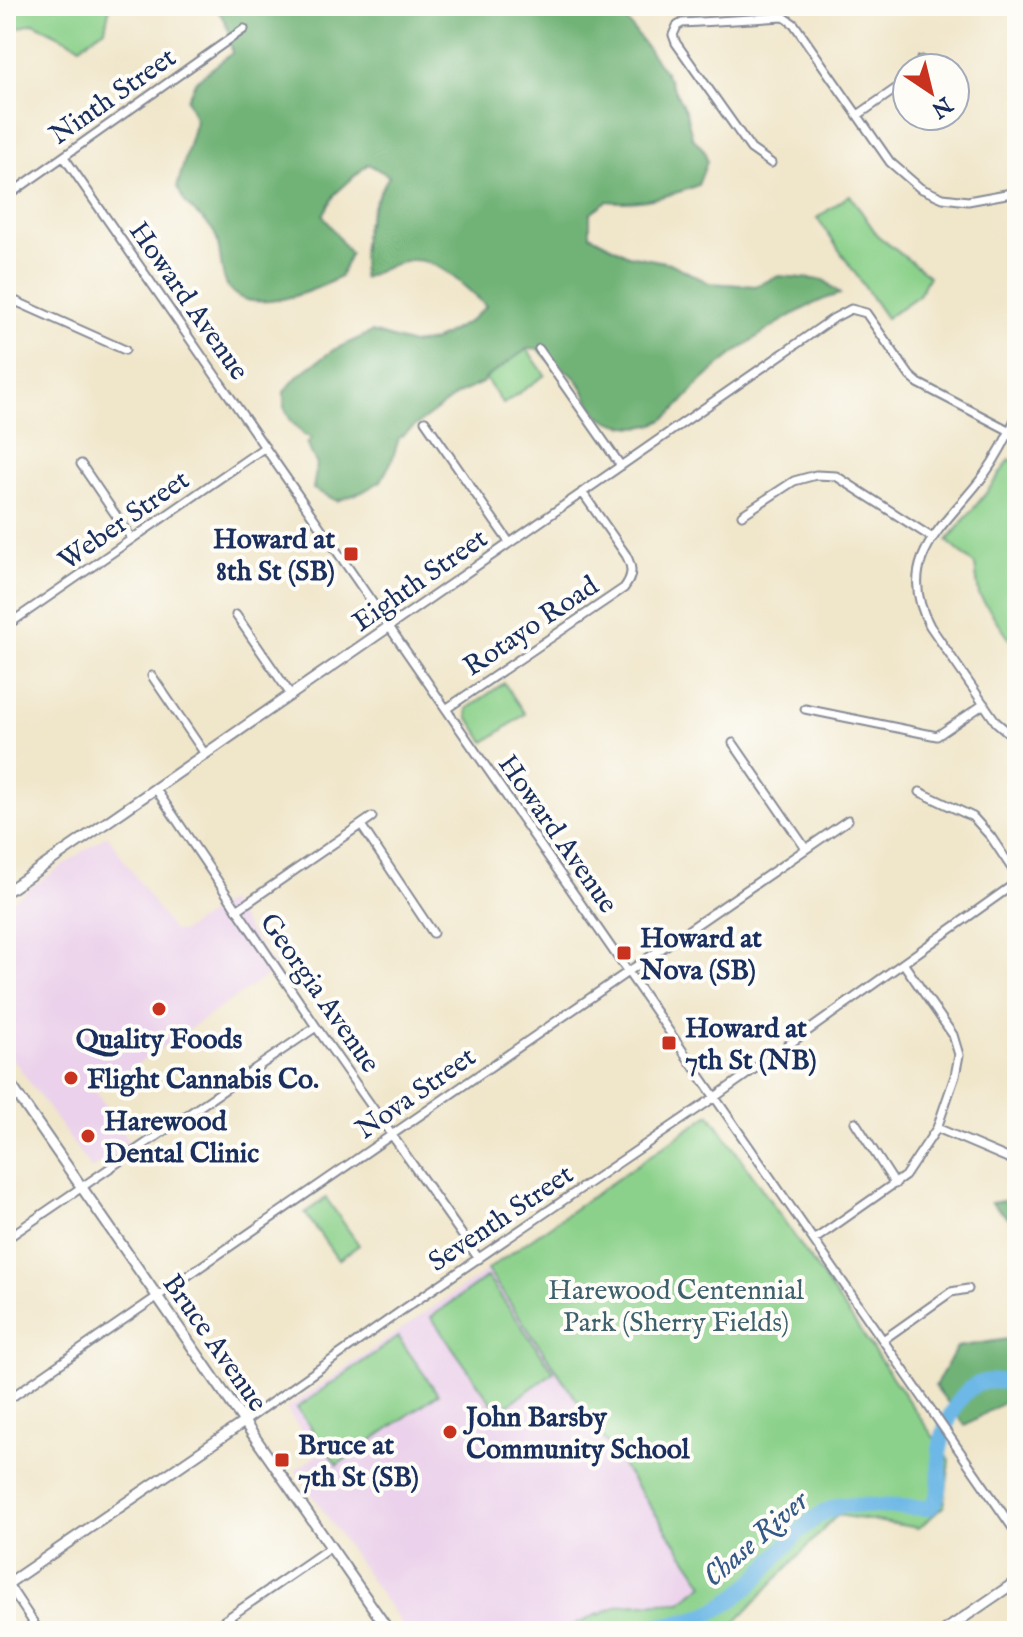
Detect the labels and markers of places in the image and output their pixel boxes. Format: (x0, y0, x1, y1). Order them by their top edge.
place label: Howard at 8th St (SB) (213, 523, 335, 590)
marker: Howard at 8th St (SB) (342, 545, 360, 563)
place label: Howard at Nova (SB) (639, 922, 762, 989)
marker: Howard at Nova (SB) (615, 944, 633, 962)
marker: Quality Foods (150, 1000, 168, 1018)
place label: Howard at 7th St (NB) (685, 1012, 817, 1079)
place label: Quality Foods (76, 1023, 242, 1058)
marker: Howard at 7th St (NB) (660, 1034, 678, 1052)
place label: Flight Cannabis Co. (87, 1063, 319, 1098)
marker: Flight Cannabis Co. (62, 1069, 80, 1087)
place label: Harewood Dental Clinic (104, 1105, 259, 1172)
marker: Harewood Dental Clinic (79, 1127, 97, 1145)
place label: John Barsby Community School (462, 1401, 691, 1468)
marker: John Barsby Community School (441, 1423, 459, 1441)
place label: Bruce at 7th St (SB) (298, 1429, 419, 1496)
marker: Bruce at 7th St (SB) (273, 1451, 291, 1469)

